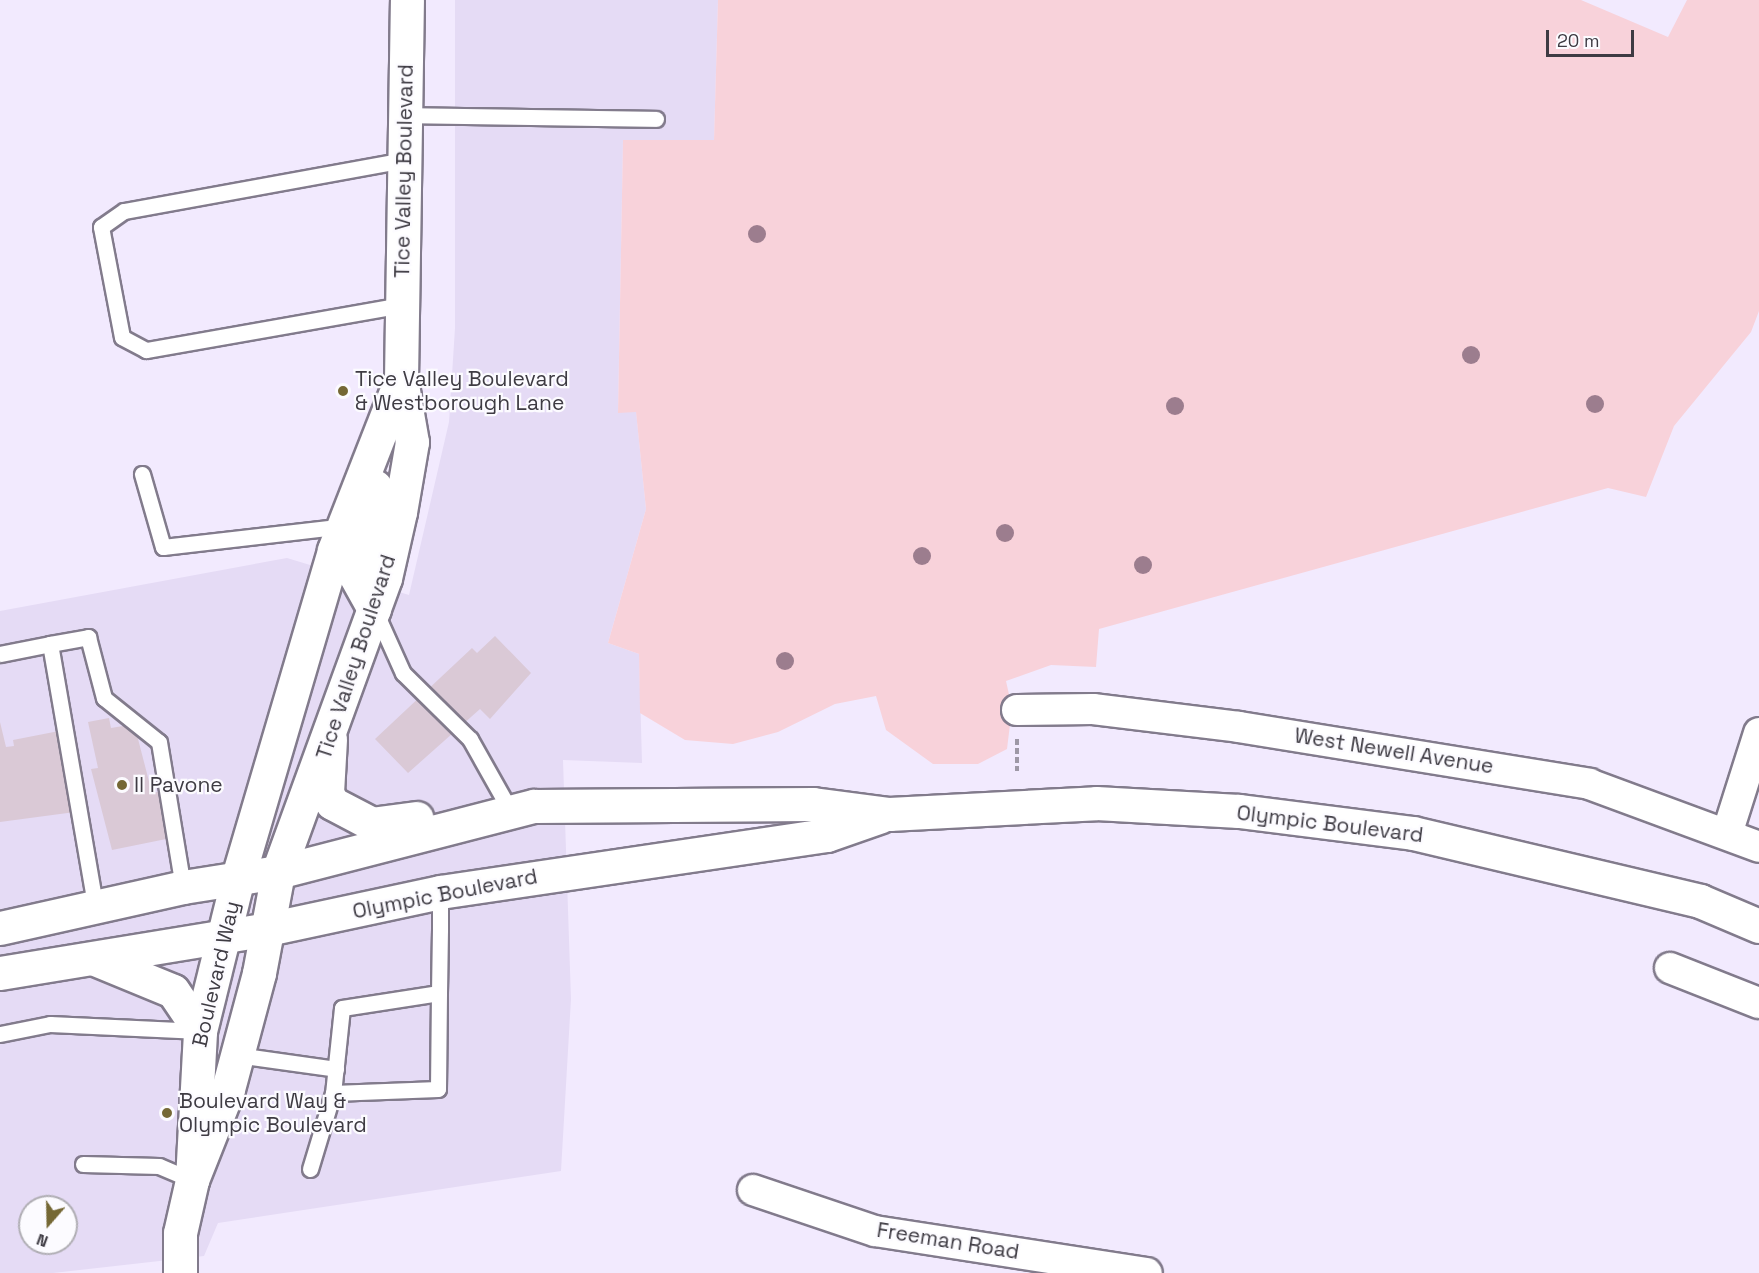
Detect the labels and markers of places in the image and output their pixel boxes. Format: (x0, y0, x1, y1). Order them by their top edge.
place label: Tice Valley Boulevard & Westborough Lane (355, 366, 569, 416)
marker: Tice Valley Boulevard & Westborough Lane (336, 384, 350, 398)
place label: Il Pavone (134, 772, 223, 798)
marker: Il Pavone (115, 778, 129, 792)
place label: Boulevard Way & Olympic Boulevard (179, 1088, 367, 1138)
marker: Boulevard Way & Olympic Boulevard (160, 1106, 174, 1120)

